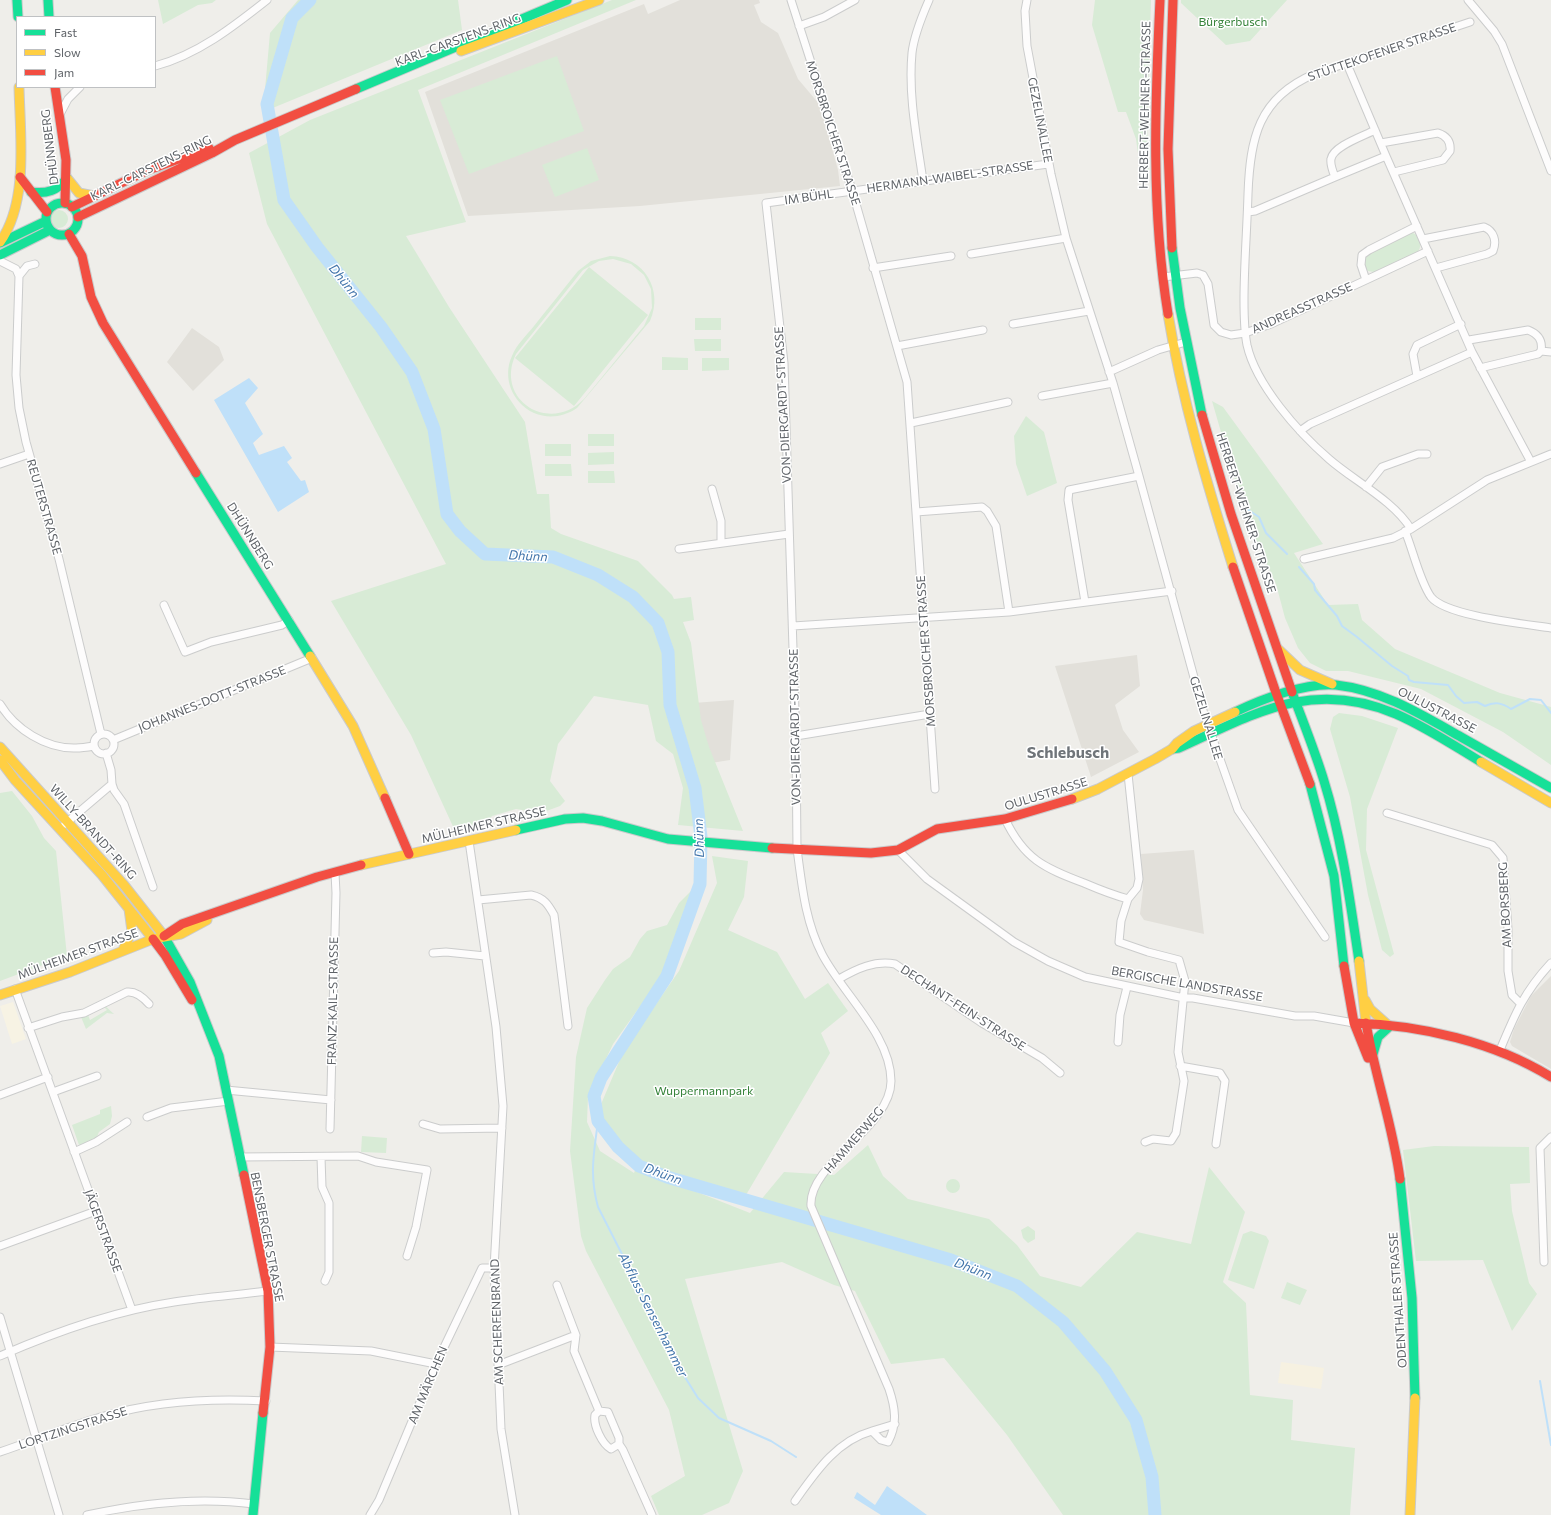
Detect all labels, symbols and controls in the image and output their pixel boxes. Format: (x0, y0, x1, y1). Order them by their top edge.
street label: KARL-CARSTENS-RING (393, 10, 523, 70)
park label: Bürgerbusch (1199, 15, 1267, 29)
legend (16, 16, 156, 88)
street label: STÜTTEKOFENER STRASSE (1306, 20, 1458, 84)
street label: HERBERT-WEHNER-STRASSE (1136, 21, 1154, 189)
text: Fast (54, 25, 77, 39)
text: Slow (54, 45, 81, 59)
street label: MORSBROICHER STRASSE (803, 59, 863, 207)
text: Jam (54, 65, 74, 79)
street label: GEZELINALLEE (1025, 76, 1055, 164)
street label: DHÜNNBERG (38, 108, 62, 186)
street label: KARL-CARSTENS-RING (88, 132, 214, 204)
street label: HERMANN-WAIBEL-STRASSE (866, 158, 1034, 196)
street label: IM BÜHL (783, 186, 835, 208)
water label: Dhünn (326, 261, 362, 301)
street label: ANDREASSTRASSE (1249, 279, 1355, 337)
street label: VON-DIERGARDT-STRASSE (772, 326, 794, 484)
street label: HERBERT-WEHNER-STRASSE (1213, 431, 1279, 595)
street label: REUTERSTRASSE (23, 457, 65, 557)
street label: DHÜNNBERG (224, 500, 276, 572)
water label: Dhünn (508, 547, 548, 565)
street label: MORSBROICHER STRASSE (914, 575, 938, 727)
street label: VON-DIERGARDT-STRASSE (786, 648, 804, 806)
street label: JOHANNES-DOTT-STRASSE (136, 663, 288, 735)
street label: GEZELINALLEE (1186, 674, 1226, 762)
street label: OULUSTRASSE (1395, 684, 1479, 736)
district label: Schlebusch (1027, 743, 1109, 763)
street label: OULUSTRASSE (1003, 775, 1089, 813)
street label: WILLY-BRANDT-RING (46, 781, 140, 883)
street label: MÜLHEIMER STRASSE (420, 804, 548, 846)
water label: Dhünn (691, 818, 707, 858)
street label: AM BORSBERG (1496, 862, 1514, 948)
street label: MÜLHEIMER STRASSE (16, 925, 140, 983)
street label: FRANZ-KAIL-STRASSE (325, 937, 341, 1065)
street label: DECHANT-FEIN-STRASSE (898, 962, 1028, 1054)
street label: BERGISCHE LANDSTRASSE (1110, 964, 1264, 1004)
park label: Wuppermannpark (655, 1084, 753, 1098)
street label: HAMMERWEG (821, 1104, 887, 1176)
water label: Dhünn (642, 1160, 684, 1188)
street label: BENSBERGER STRASSE (247, 1171, 287, 1303)
street label: JÄGERSTRASSE (81, 1187, 125, 1275)
street label: ODENTHALER STRASSE (1386, 1232, 1410, 1368)
water label: Abfluss Sensenhammer (615, 1250, 691, 1380)
water label: Dhünn (952, 1255, 994, 1283)
street label: AM SCHERFENBRAND (488, 1259, 506, 1385)
street label: AM MÄRCHEN (405, 1344, 451, 1426)
street label: LORTZINGSTRASSE (17, 1404, 129, 1452)

